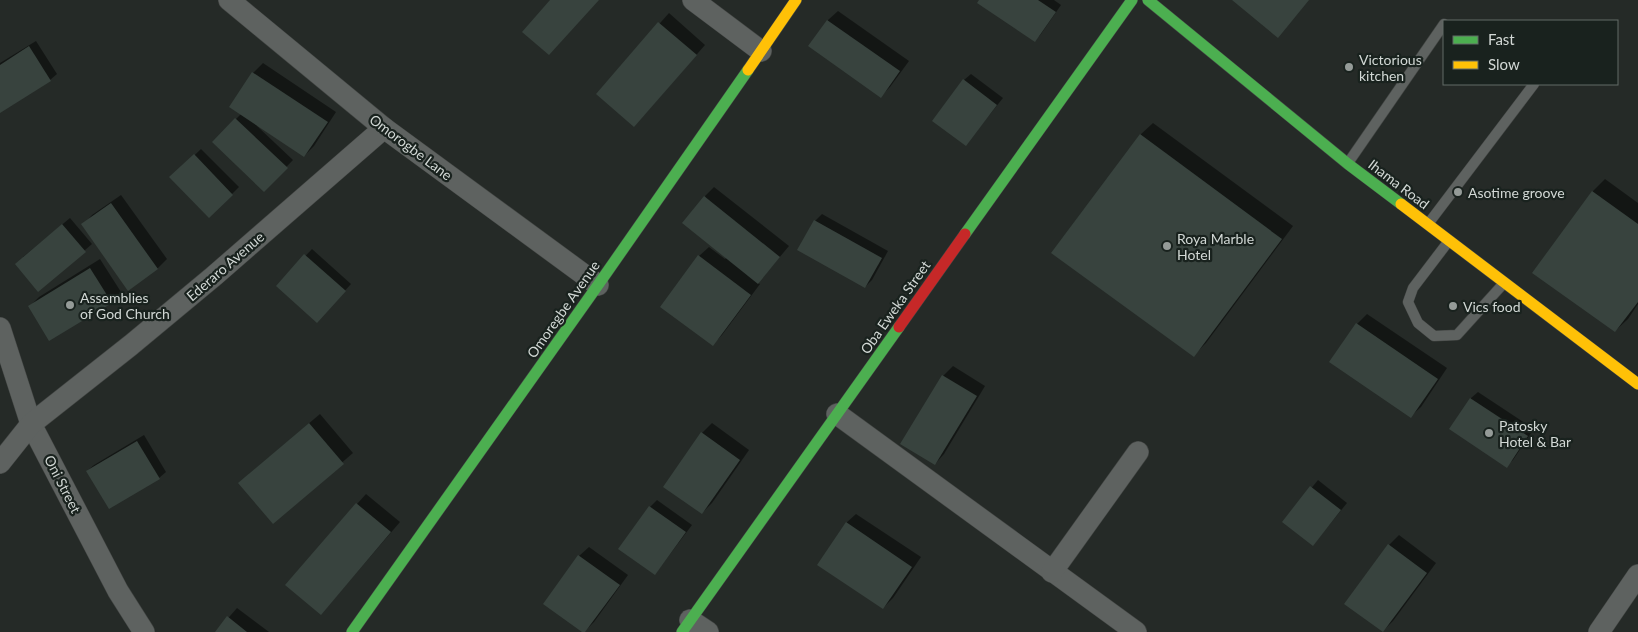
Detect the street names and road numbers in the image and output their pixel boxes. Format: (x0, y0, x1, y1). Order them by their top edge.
street label: Omorogbe Lane (366, 111, 456, 183)
street label: Ihama Road (1365, 156, 1433, 212)
street label: Ederaro Avenue (183, 228, 267, 304)
street label: Omoregbe Avenue (523, 257, 603, 361)
street label: Oba Eweka Street (856, 257, 934, 357)
street label: Oni Street (41, 452, 85, 516)

